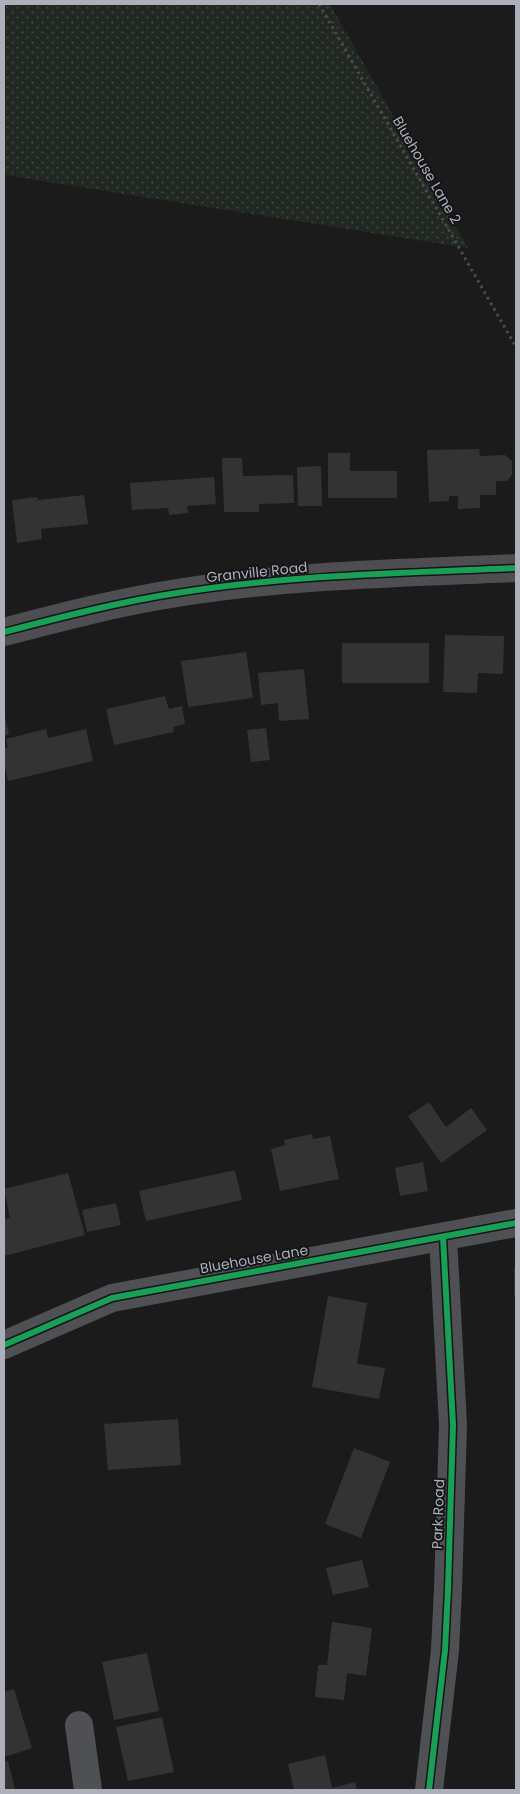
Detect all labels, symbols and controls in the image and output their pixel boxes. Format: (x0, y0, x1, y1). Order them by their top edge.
street label: Bluehouse Lane 2 (388, 113, 466, 227)
street label: Granville Road (205, 557, 309, 587)
street label: Bluehouse Lane (198, 1240, 310, 1278)
street label: Park Road (427, 1479, 449, 1549)

